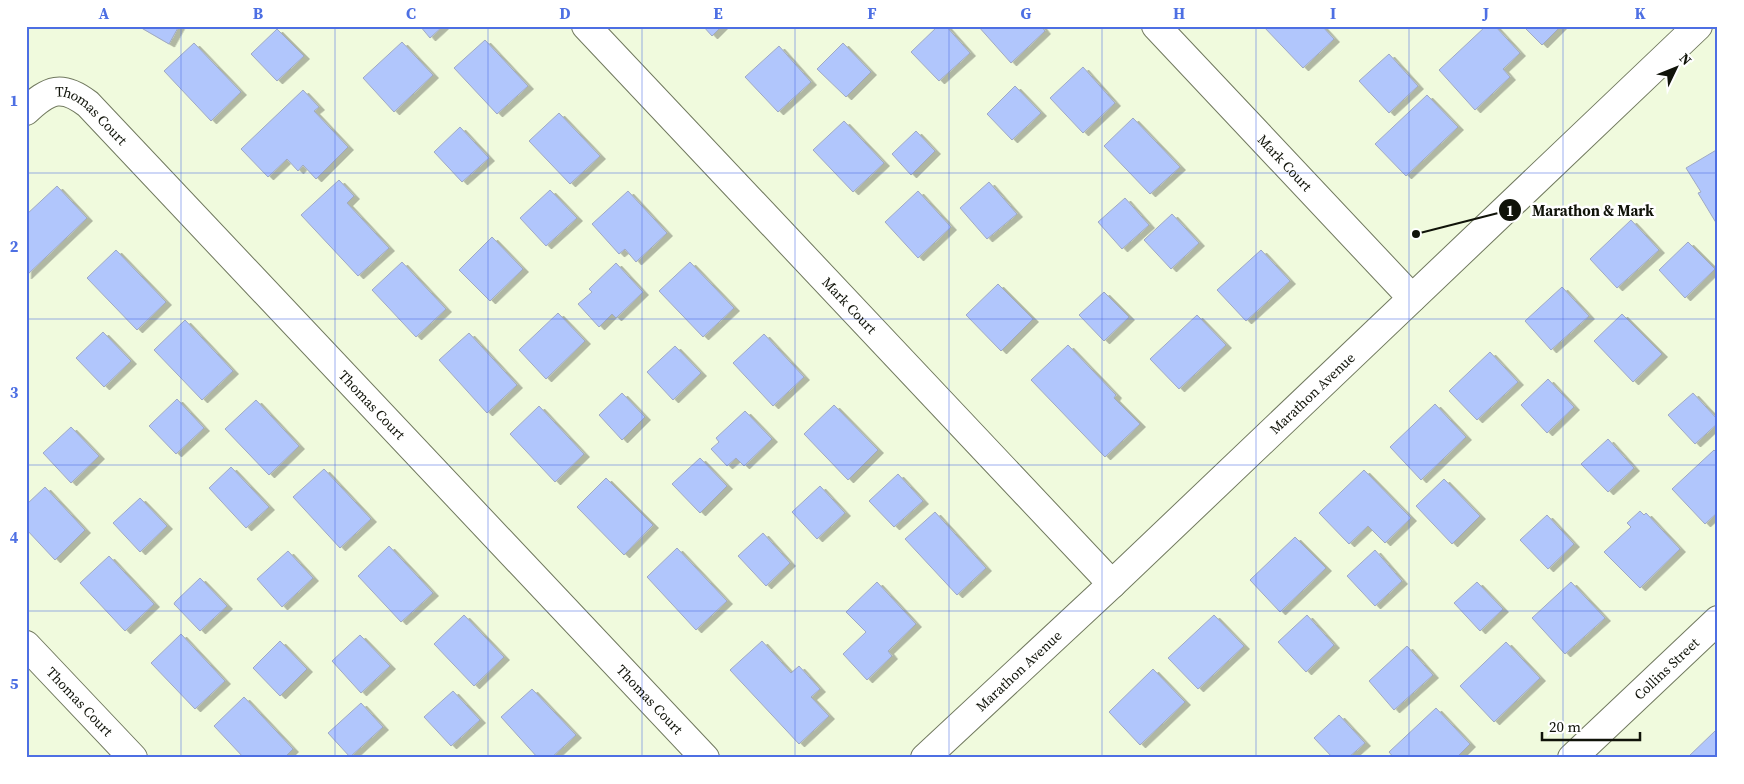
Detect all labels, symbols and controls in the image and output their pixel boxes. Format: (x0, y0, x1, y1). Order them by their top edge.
text: A (99, 2, 110, 24)
text: B (253, 2, 264, 24)
text: C (406, 2, 416, 24)
text: D (559, 2, 571, 24)
text: E (713, 2, 723, 24)
text: F (867, 2, 877, 24)
text: G (1021, 2, 1032, 24)
text: H (1173, 2, 1185, 24)
text: I (1330, 2, 1336, 24)
text: J (1482, 2, 1489, 24)
text: K (1634, 2, 1646, 24)
north arrow (1652, 42, 1702, 92)
text: N (1675, 49, 1696, 70)
street label: Thomas Court (55, 81, 132, 150)
text: 1 (10, 89, 18, 111)
street label: Mark Court (1253, 130, 1317, 196)
callout: Marathon & Mark (1497, 195, 1664, 225)
text: 1 (1506, 200, 1514, 221)
text: Marathon & Mark (1532, 200, 1654, 221)
text: 2 (10, 235, 19, 257)
street label: Mark Court (818, 273, 881, 339)
street label: Marathon Avenue (1265, 348, 1359, 439)
street label: Thomas Court (334, 366, 410, 444)
text: 3 (10, 381, 19, 403)
text: 4 (10, 526, 19, 548)
street label: Marathon Avenue (971, 626, 1066, 716)
street label: Collins Street (1629, 633, 1704, 704)
street label: Thomas Court (612, 660, 688, 739)
street label: Thomas Court (42, 662, 118, 741)
text: 5 (10, 672, 19, 694)
scale bar (1542, 709, 1639, 741)
text: 20 m (1549, 716, 1581, 737)

